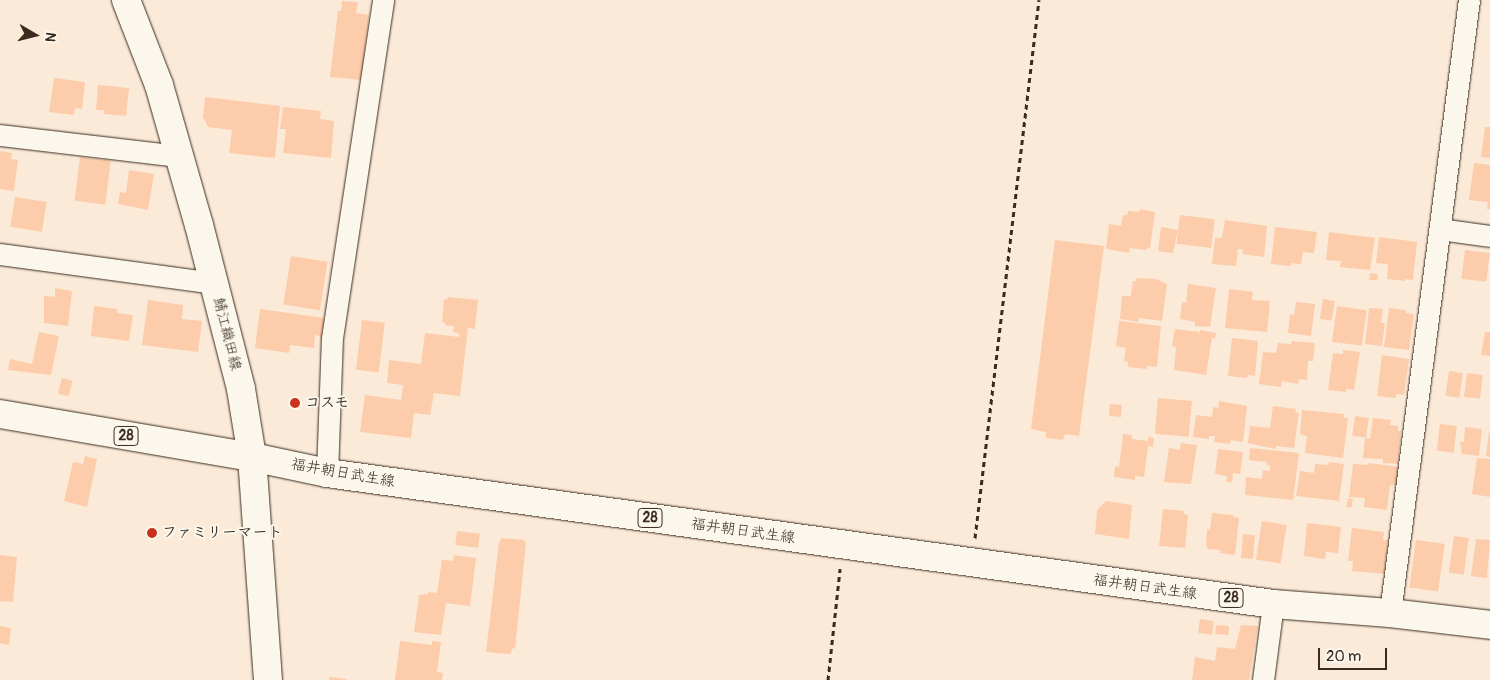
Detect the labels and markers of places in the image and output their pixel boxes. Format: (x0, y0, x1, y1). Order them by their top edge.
place label: コスモ (305, 394, 350, 412)
marker: コスモ (289, 397, 301, 409)
place label: ファミリーマート (162, 524, 282, 542)
marker: ファミリーマート (146, 527, 158, 539)

